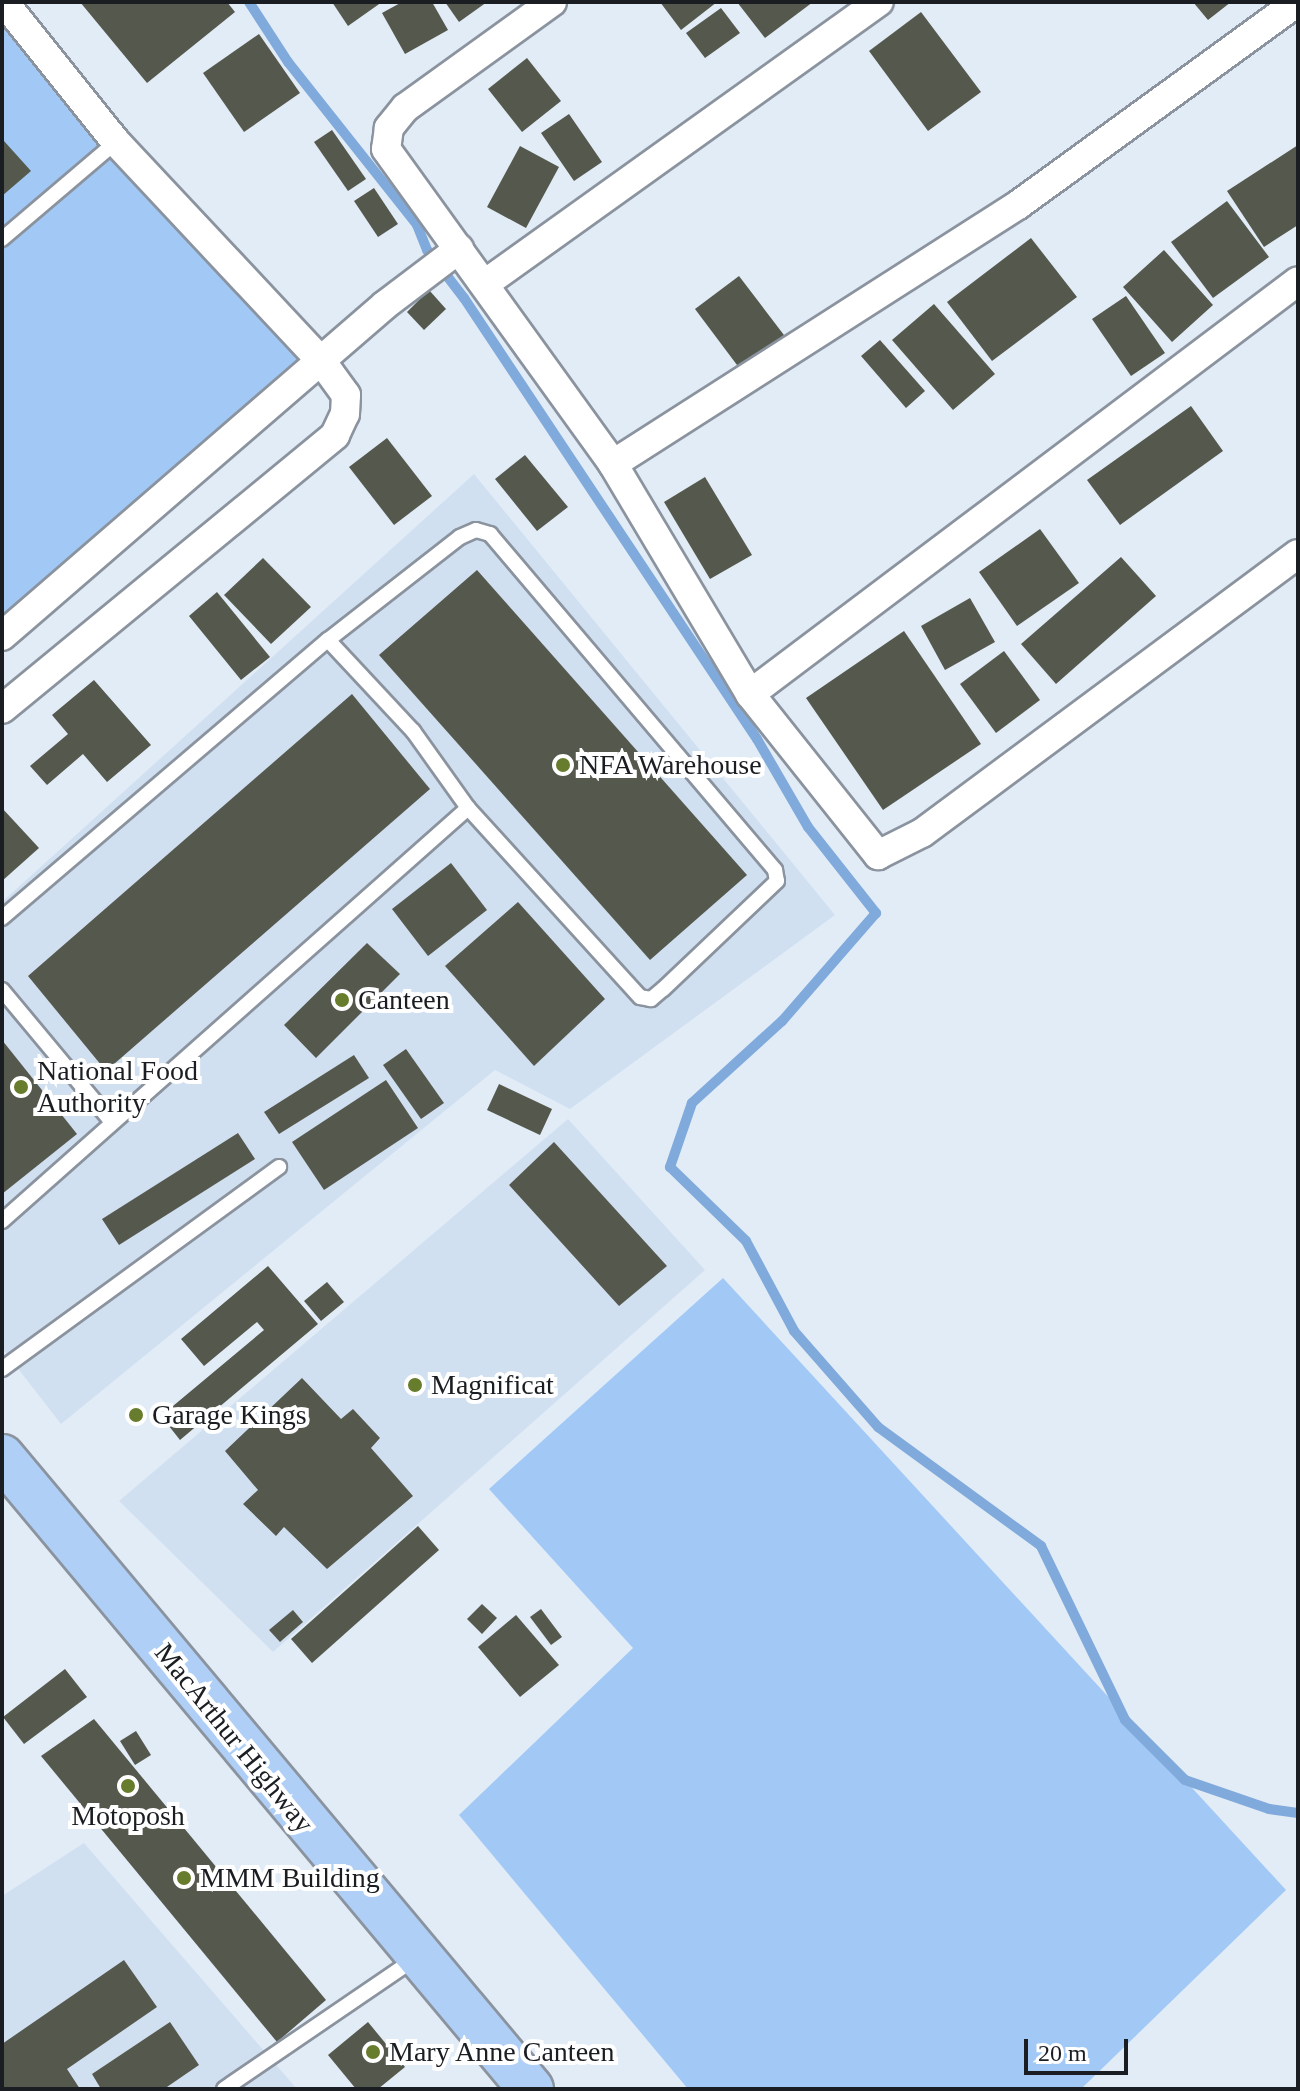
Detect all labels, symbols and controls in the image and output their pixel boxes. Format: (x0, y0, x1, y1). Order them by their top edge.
place label: NFA Warehouse (579, 748, 764, 782)
marker: NFA Warehouse (554, 756, 572, 774)
place label: Canteen (358, 983, 450, 1017)
marker: Canteen (333, 991, 351, 1009)
place label: National Food Authority (37, 1054, 198, 1120)
marker: National Food Authority (12, 1078, 30, 1096)
place label: Magnificat (431, 1368, 554, 1402)
marker: Magnificat (406, 1376, 424, 1394)
place label: Garage Kings (152, 1398, 307, 1432)
marker: Garage Kings (127, 1406, 145, 1424)
street label: MacArthur Highway (147, 1636, 321, 1840)
marker: Motoposh (119, 1777, 137, 1795)
place label: Motoposh (71, 1799, 185, 1833)
place label: MMM Building (200, 1861, 380, 1895)
marker: MMM Building (175, 1869, 193, 1887)
scale bar (1028, 2023, 1132, 2073)
place label: Mary Anne Canteen (389, 2035, 616, 2069)
text: 20 m (1038, 2040, 1087, 2066)
marker: Mary Anne Canteen (364, 2043, 382, 2061)

